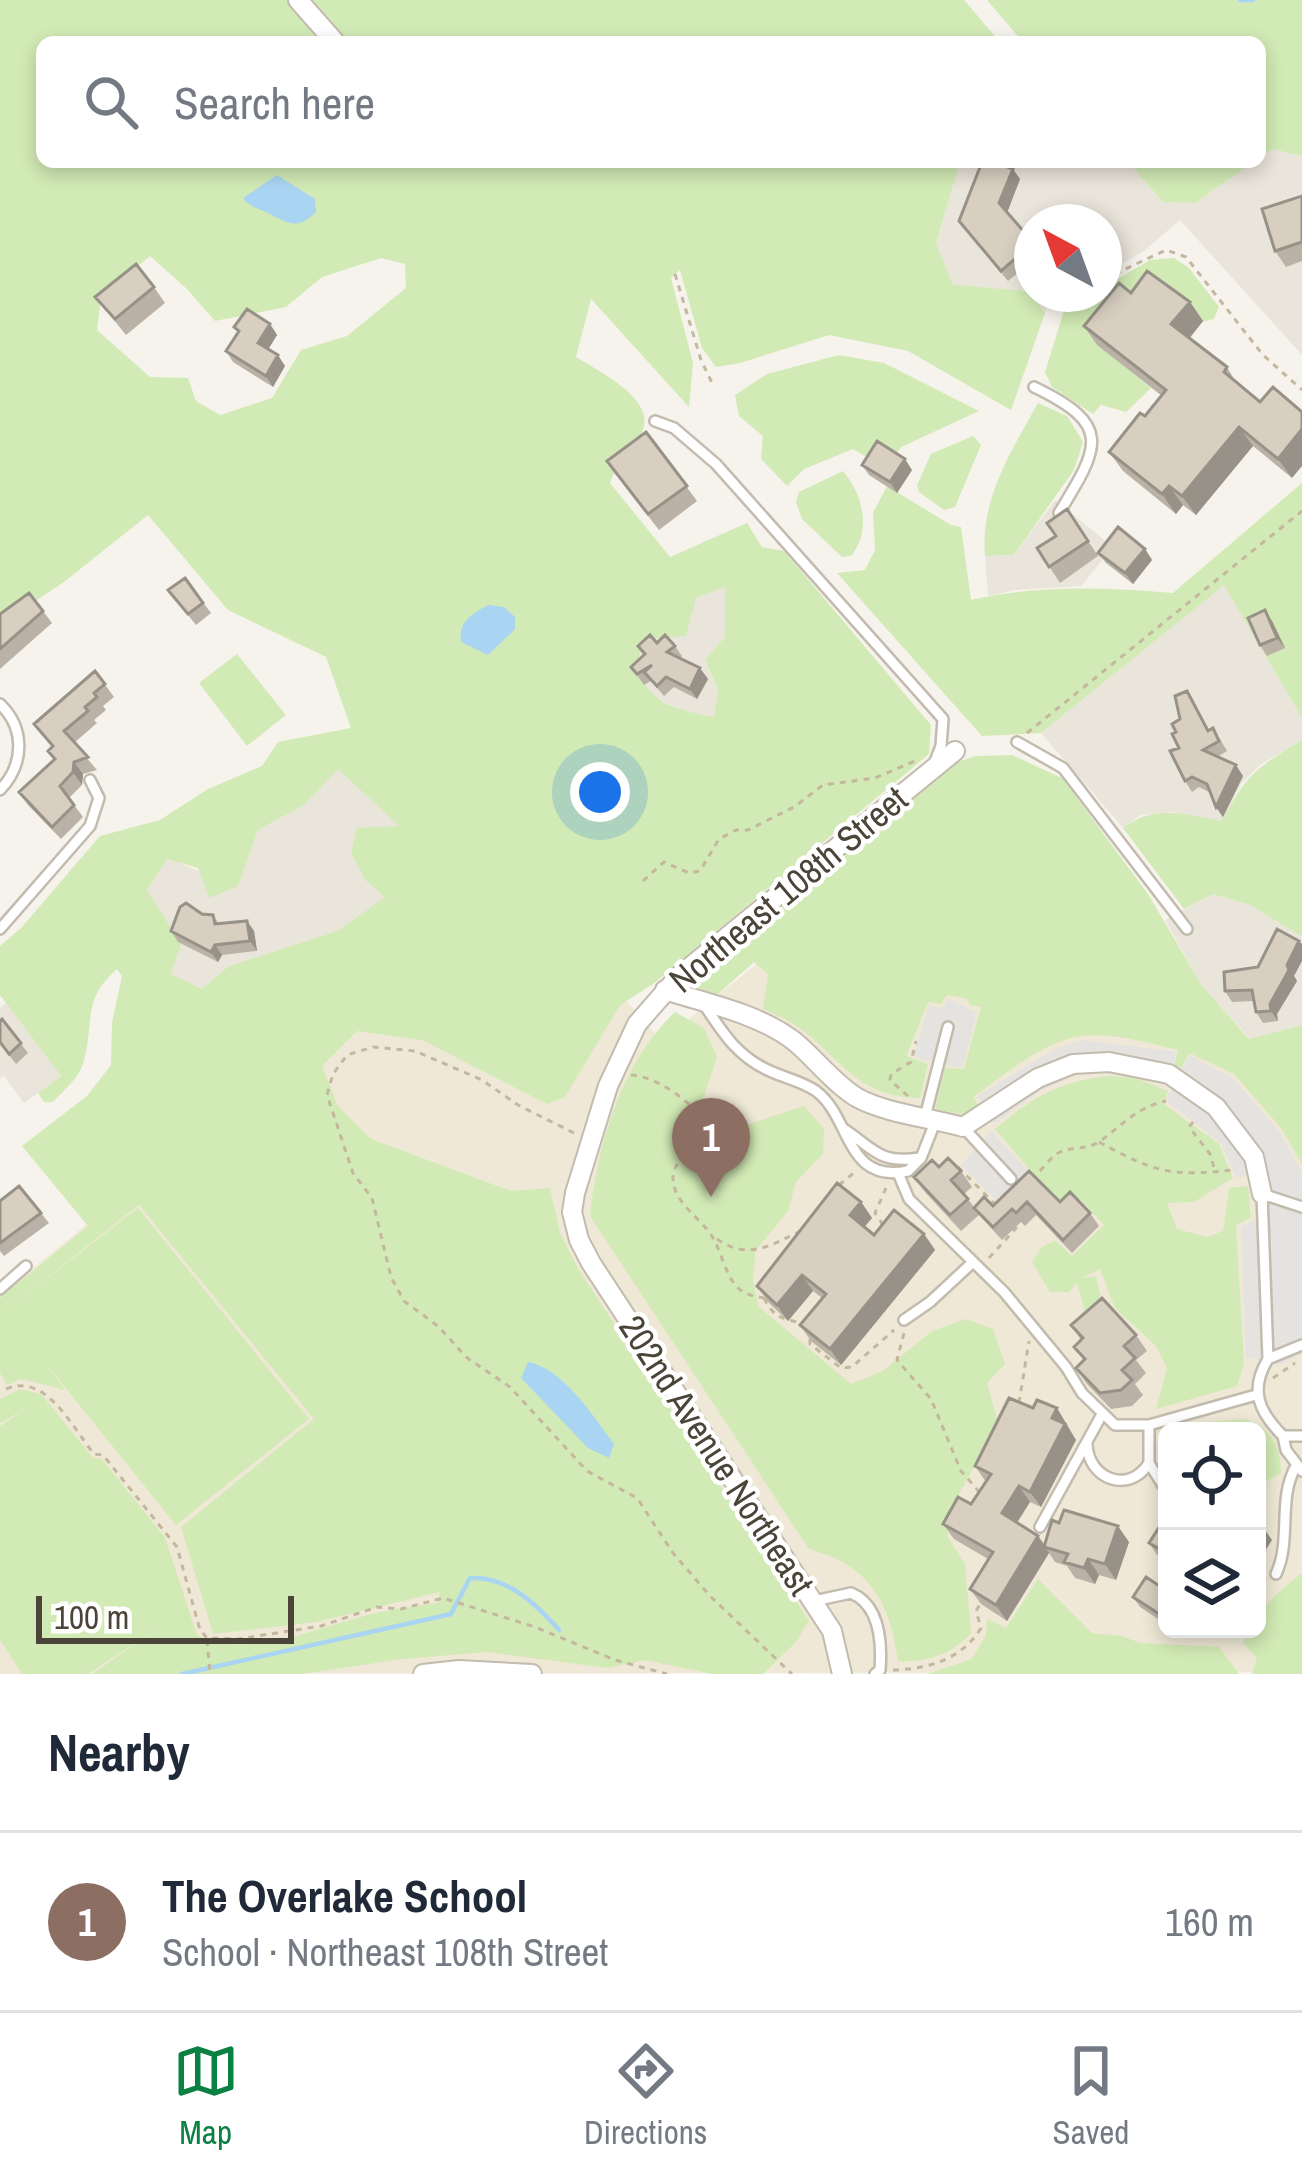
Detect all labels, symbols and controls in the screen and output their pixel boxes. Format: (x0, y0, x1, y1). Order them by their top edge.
search box (36, 36, 1266, 168)
icon: search (78, 69, 144, 135)
text: Search here (174, 72, 375, 133)
north arrow (1014, 204, 1122, 312)
your location (570, 762, 630, 822)
street label: Northeast 108th Street (659, 775, 917, 1003)
pin: 1 (672, 1098, 750, 1197)
street label: 202nd Avenue Northeast (609, 1306, 825, 1604)
map controls (1158, 1422, 1266, 1638)
button: locate (1158, 1422, 1266, 1530)
button: layers (1158, 1530, 1266, 1638)
scale bar (36, 1590, 294, 1643)
text: 100 m (54, 1595, 129, 1639)
text: Nearby (48, 1718, 190, 1787)
text: The Overlake School (162, 1865, 527, 1926)
text: 1 (78, 1896, 96, 1948)
text: 160 m (1165, 1896, 1254, 1948)
text: School · Northeast 108th Street (162, 1926, 608, 1978)
tab: Map (173, 2038, 239, 2154)
tab: Directions (584, 2038, 707, 2154)
tab: Saved (1053, 2038, 1129, 2154)

